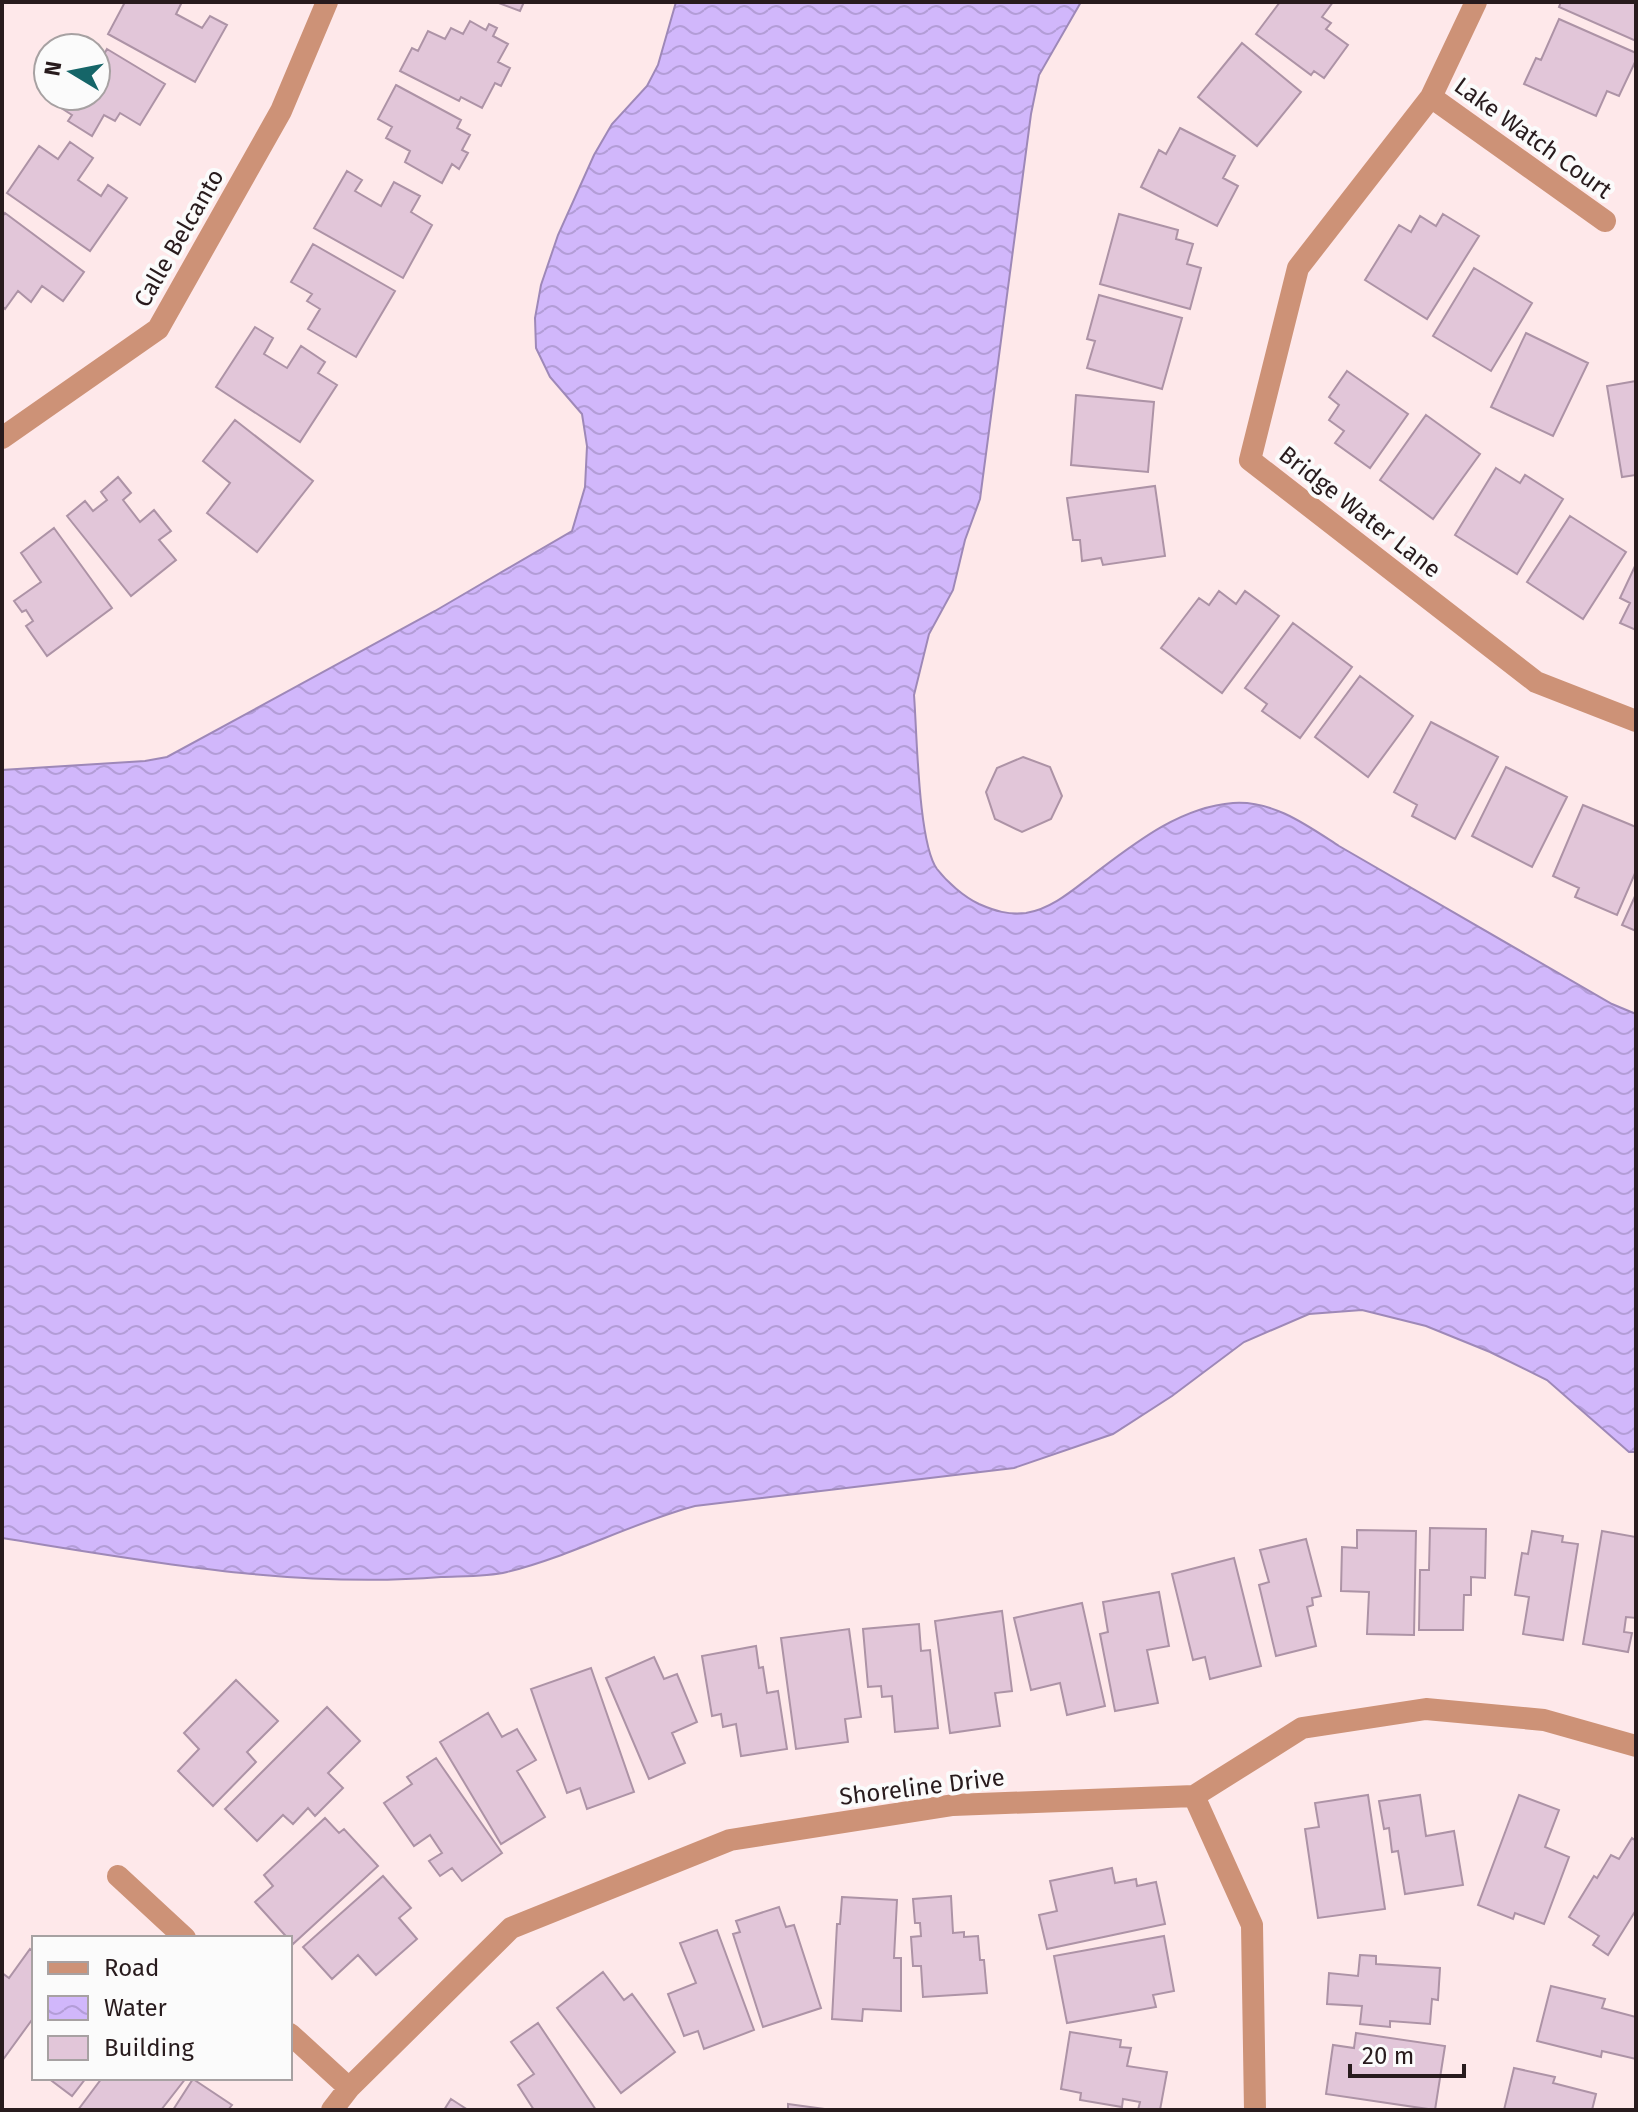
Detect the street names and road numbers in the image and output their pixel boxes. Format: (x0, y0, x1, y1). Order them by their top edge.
street label: Lake Watch Court (1449, 72, 1617, 205)
street label: Calle Belcanto (128, 164, 230, 312)
street label: Bridge Water Lane (1274, 440, 1446, 584)
street label: Shoreline Drive (838, 1763, 1006, 1811)

